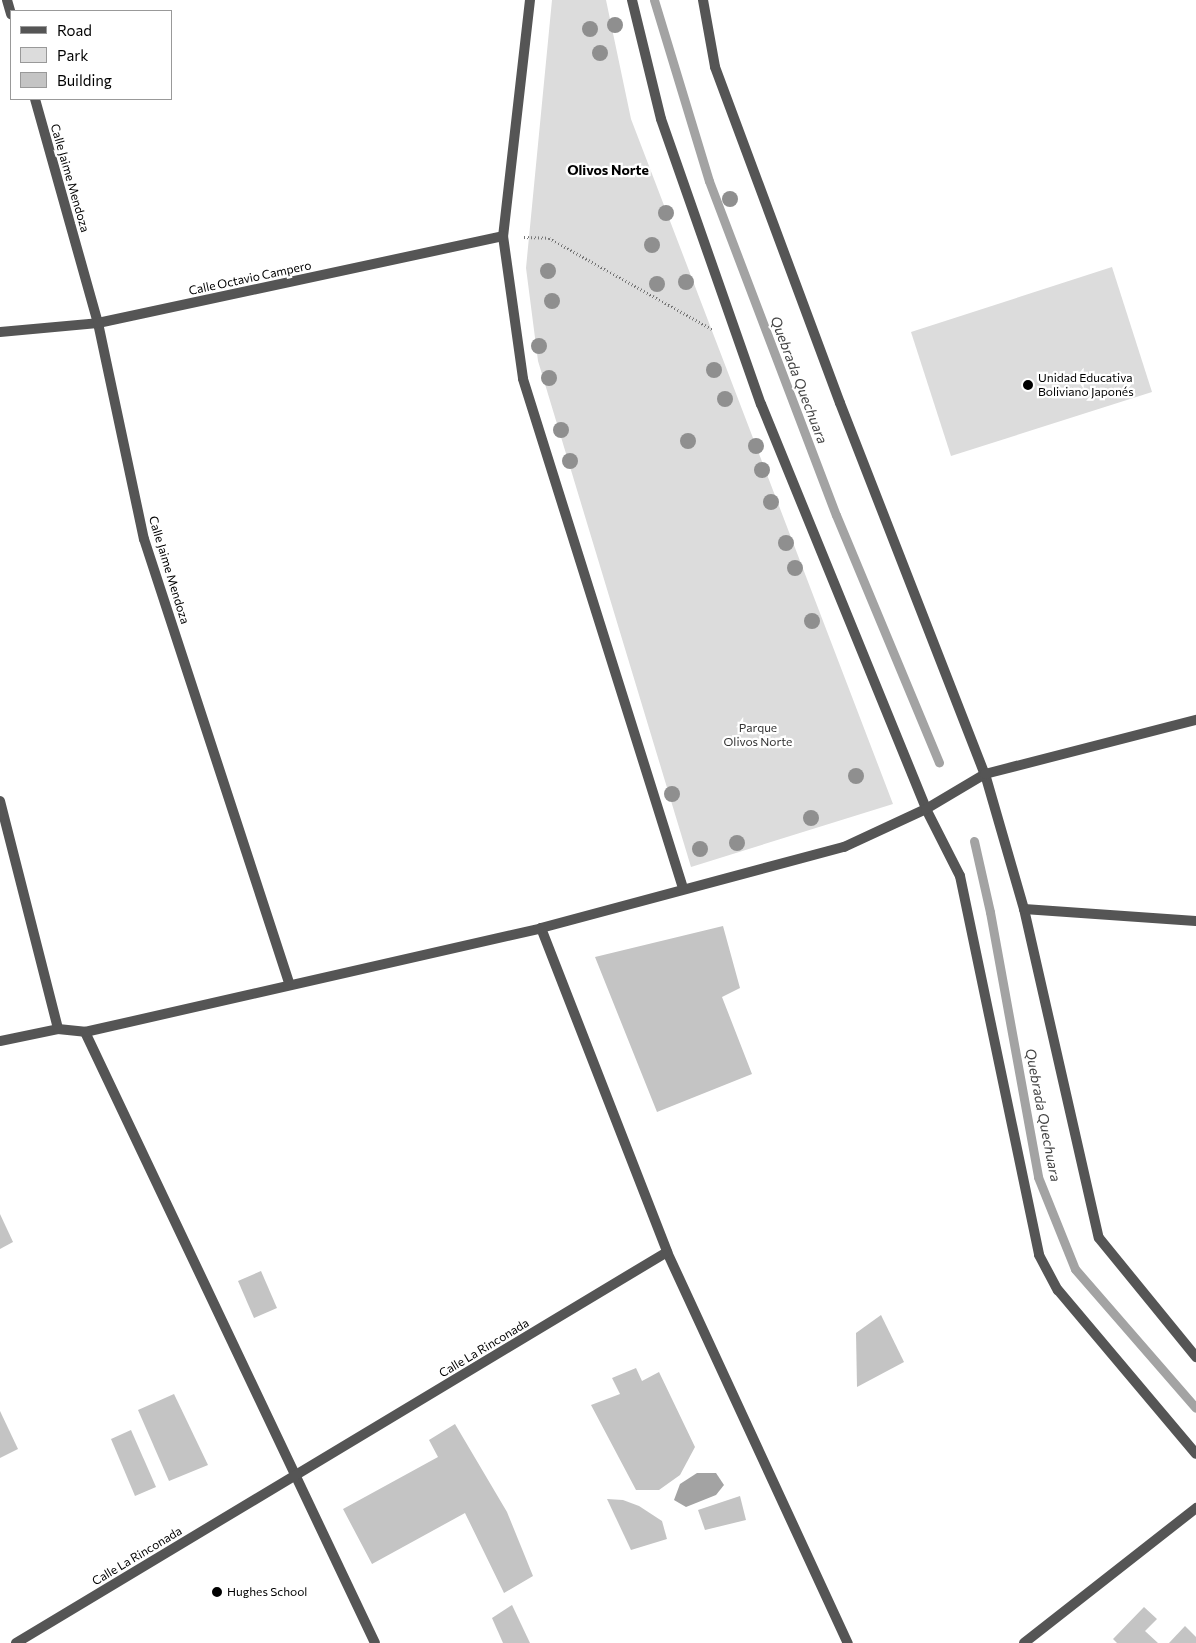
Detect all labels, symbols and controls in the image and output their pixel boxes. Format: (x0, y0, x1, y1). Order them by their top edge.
legend (10, 10, 172, 100)
text: Road (57, 21, 92, 39)
text: Park (57, 46, 88, 64)
text: Building (57, 71, 112, 89)
street label: Calle Jaime Mendoza (48, 122, 92, 234)
district label: Olivos Norte (567, 162, 649, 178)
street label: Calle Octavio Campero (187, 258, 313, 298)
water label: Quebrada Quechuara (767, 314, 831, 446)
place label: Unidad Educativa Boliviano Japonés (1038, 371, 1134, 399)
marker: Unidad Educativa Boliviano Japonés (1022, 379, 1034, 391)
street label: Calle Jaime Mendoza (146, 514, 192, 626)
park label: Parque Olivos Norte (724, 721, 792, 749)
water label: Quebrada Quechuara (1022, 1047, 1064, 1183)
street label: Calle La Rinconada (437, 1316, 531, 1380)
street label: Calle La Rinconada (90, 1524, 184, 1588)
place label: Hughes School (227, 1585, 307, 1599)
marker: Hughes School (211, 1586, 223, 1598)

